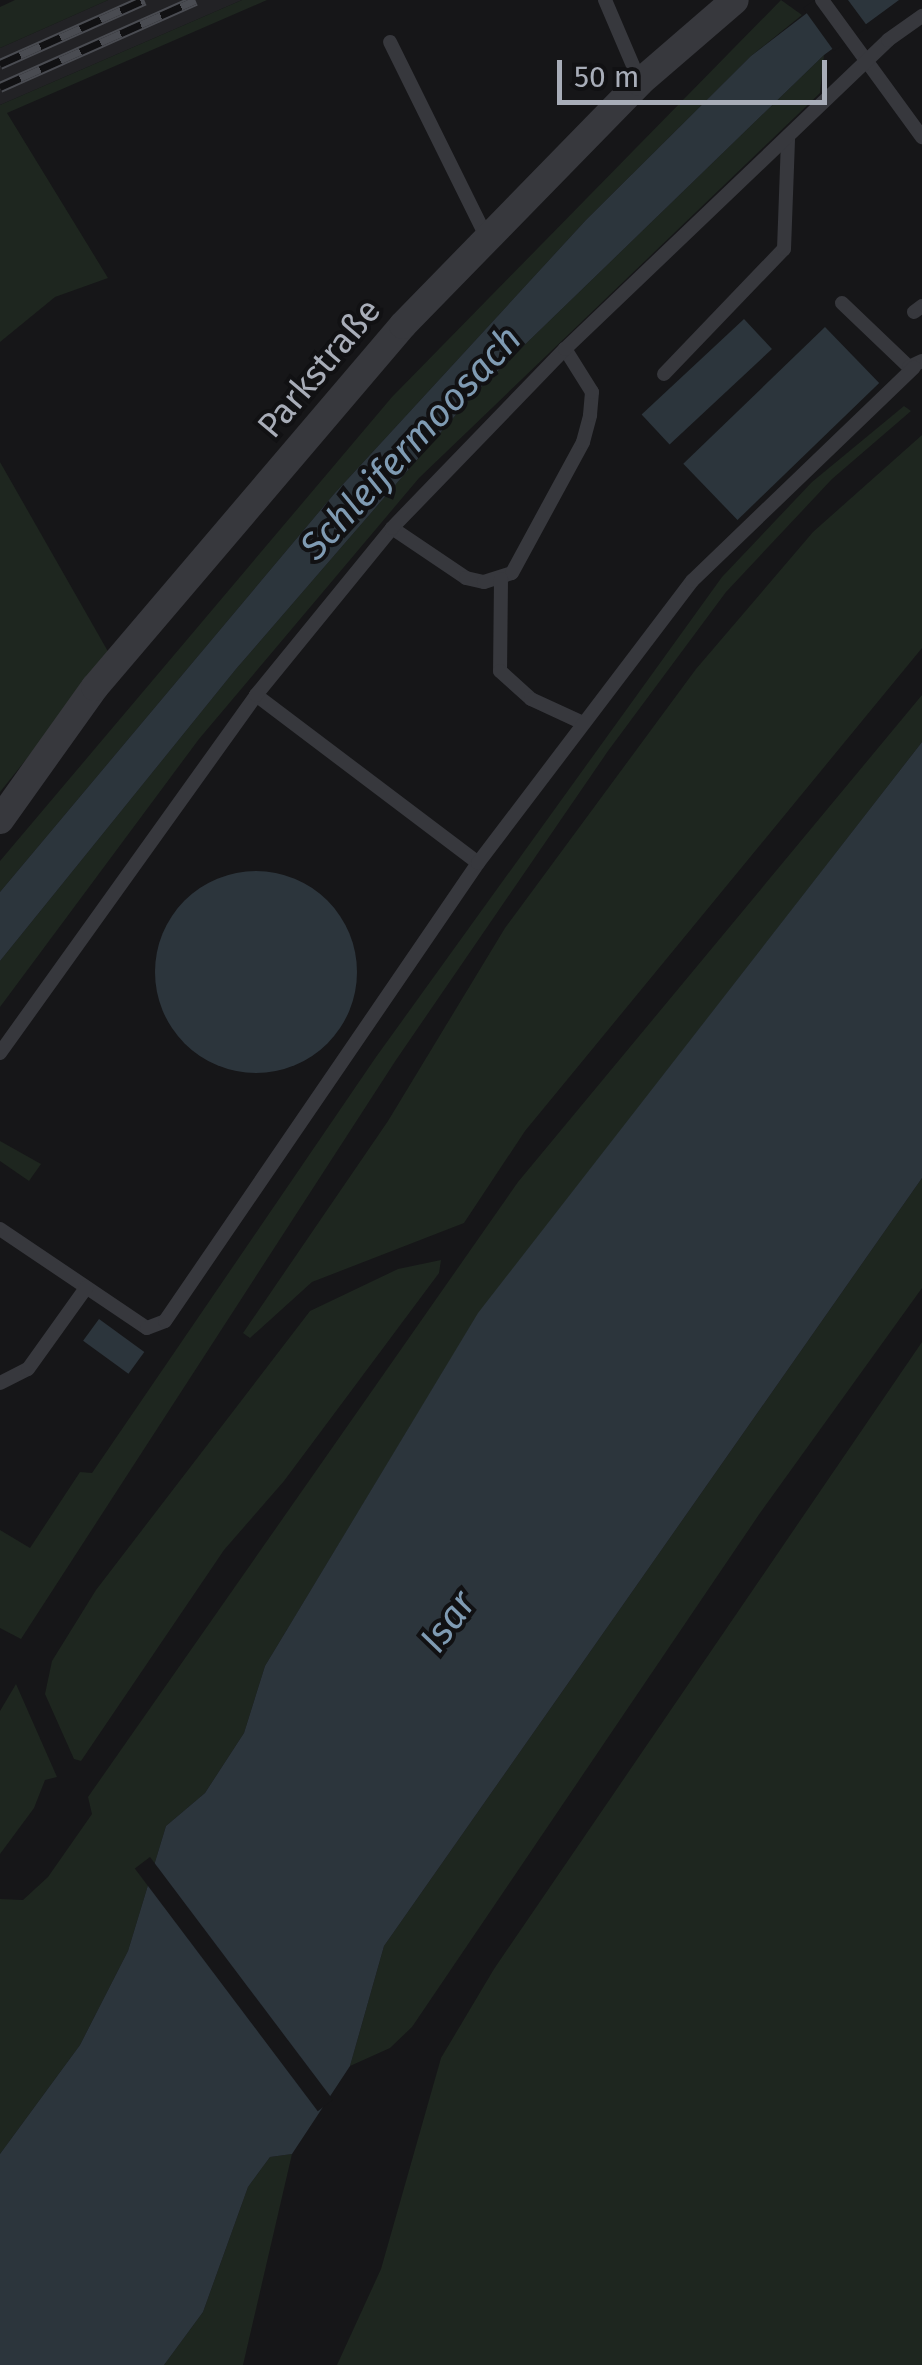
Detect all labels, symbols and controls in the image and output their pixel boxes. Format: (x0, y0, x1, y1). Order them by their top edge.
scale bar (562, 40, 832, 102)
text: 50 m (574, 59, 639, 95)
street label: Parkstraße (249, 290, 389, 446)
water label: Schleifermoosach (291, 317, 531, 569)
water label: Isar (411, 1582, 485, 1662)

